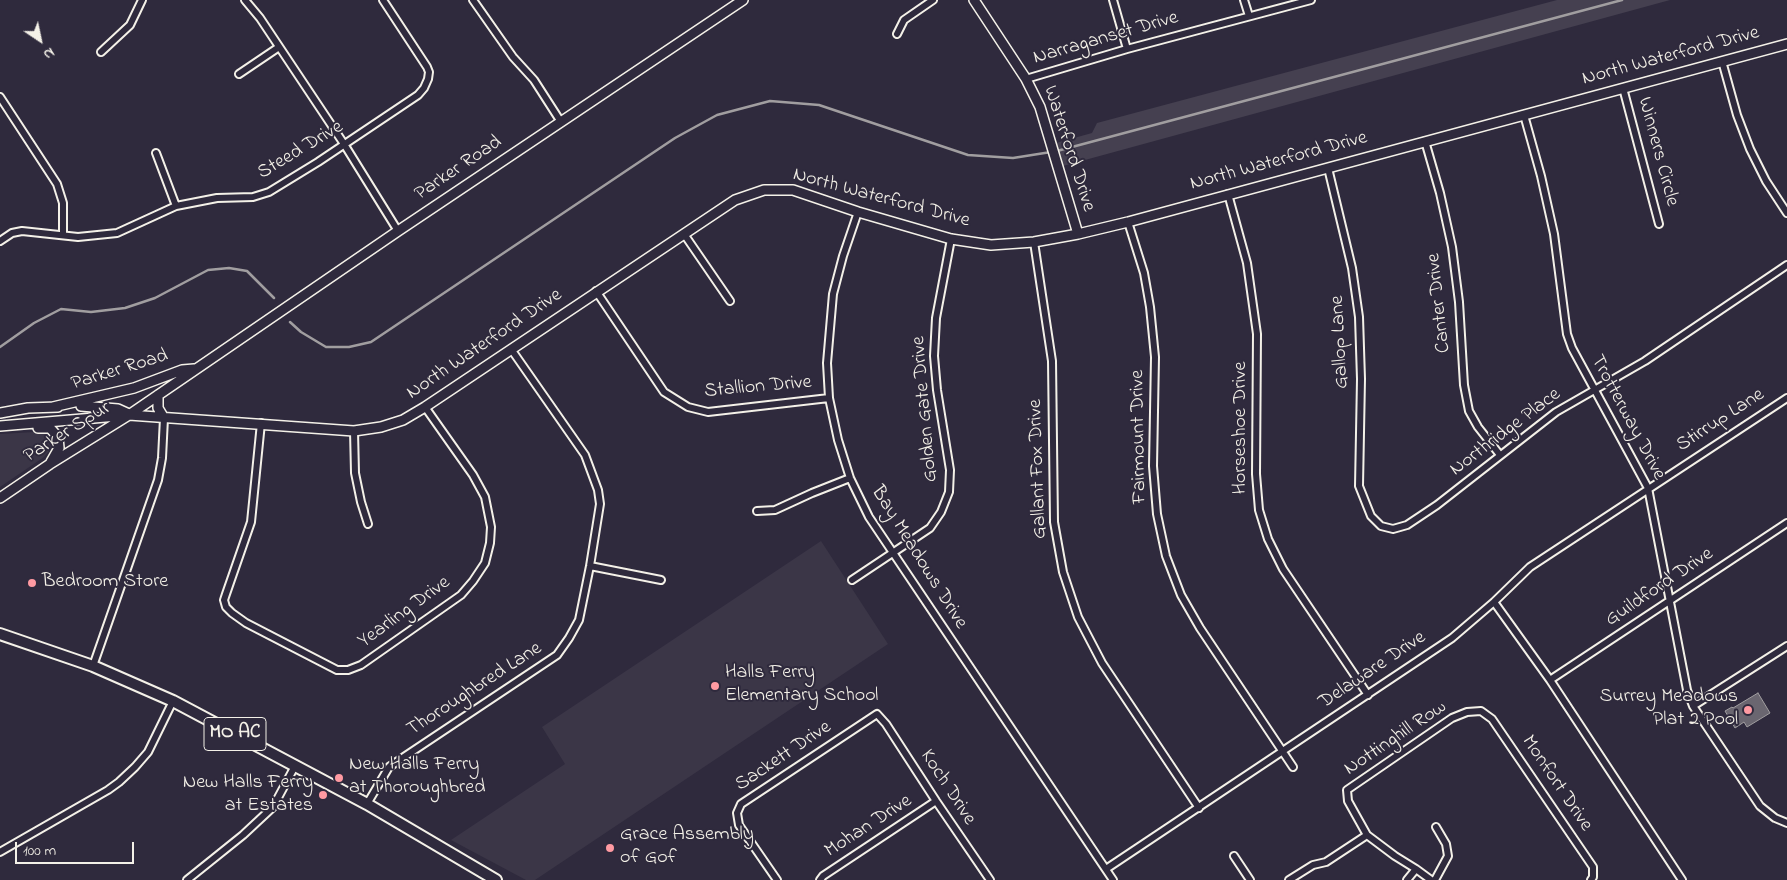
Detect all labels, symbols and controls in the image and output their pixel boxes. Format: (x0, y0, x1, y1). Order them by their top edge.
street label: Narraganset Drive (1031, 7, 1181, 71)
north arrow (15, 15, 65, 65)
street label: North Waterford Drive (1580, 22, 1762, 92)
text: N (39, 41, 58, 64)
street label: Waterford Drive (1036, 83, 1100, 215)
street label: Winners Circle (1631, 95, 1683, 209)
street label: Steed Drive (254, 116, 348, 186)
street label: North Waterford Drive (1188, 127, 1370, 197)
street label: Parker Road (411, 131, 507, 207)
street label: North Waterford Drive (790, 164, 972, 234)
street label: Canter Drive (1423, 252, 1457, 354)
street label: North Waterford Drive (403, 284, 567, 406)
street label: Gallop Lane (1327, 295, 1355, 389)
street label: Golden Gate Drive (908, 335, 944, 483)
street label: Parker Road (69, 345, 171, 397)
street label: Trotterway Drive (1584, 351, 1670, 485)
street label: Horseshoe Drive (1230, 361, 1254, 495)
street label: Fairmount Drive (1127, 370, 1153, 504)
street label: Stallion Drive (703, 371, 813, 405)
street label: Northridge Place (1446, 383, 1566, 483)
street label: Stirrup Lane (1673, 384, 1769, 458)
street label: Parker Spur (20, 397, 116, 469)
street label: Gallant Fox Drive (1025, 399, 1053, 539)
street label: Bay Meadows Drive (864, 482, 972, 634)
street label: Guildford Drive (1602, 543, 1718, 633)
place label: Bedroom Store (42, 571, 168, 595)
street label: Yearling Drive (354, 572, 456, 654)
marker: Bedroom Store (26, 577, 38, 589)
street label: Delaware Drive (1315, 626, 1431, 716)
street label: Thoroughbred Lane (403, 637, 547, 743)
place label: Halls Ferry Elementary School (725, 662, 878, 709)
marker: Halls Ferry Elementary School (709, 680, 721, 692)
place label: Surrey Meadows Plat 2 Pool (1599, 686, 1738, 733)
street label: Nottinghill Row (1340, 696, 1452, 782)
marker: Surrey Meadows Plat 2 Pool (1742, 704, 1754, 716)
street label: Sackett Drive (732, 716, 836, 798)
road number: MO AC (204, 718, 266, 751)
street label: Monfort Drive (1515, 731, 1597, 837)
street label: Koch Drive (914, 746, 980, 830)
place label: New Halls Ferry at Thoroughbred (349, 754, 486, 801)
place label: New Halls Ferry at Estates (183, 772, 313, 819)
marker: New Halls Ferry at Thoroughbred (333, 772, 345, 784)
marker: New Halls Ferry at Estates (317, 789, 329, 801)
street label: Mohan Drive (821, 790, 917, 864)
place label: Grace Assembly of Gof (620, 824, 754, 871)
scale bar (18, 832, 136, 864)
text: 100 m (23, 840, 56, 862)
marker: Grace Assembly of Gof (604, 842, 616, 854)

